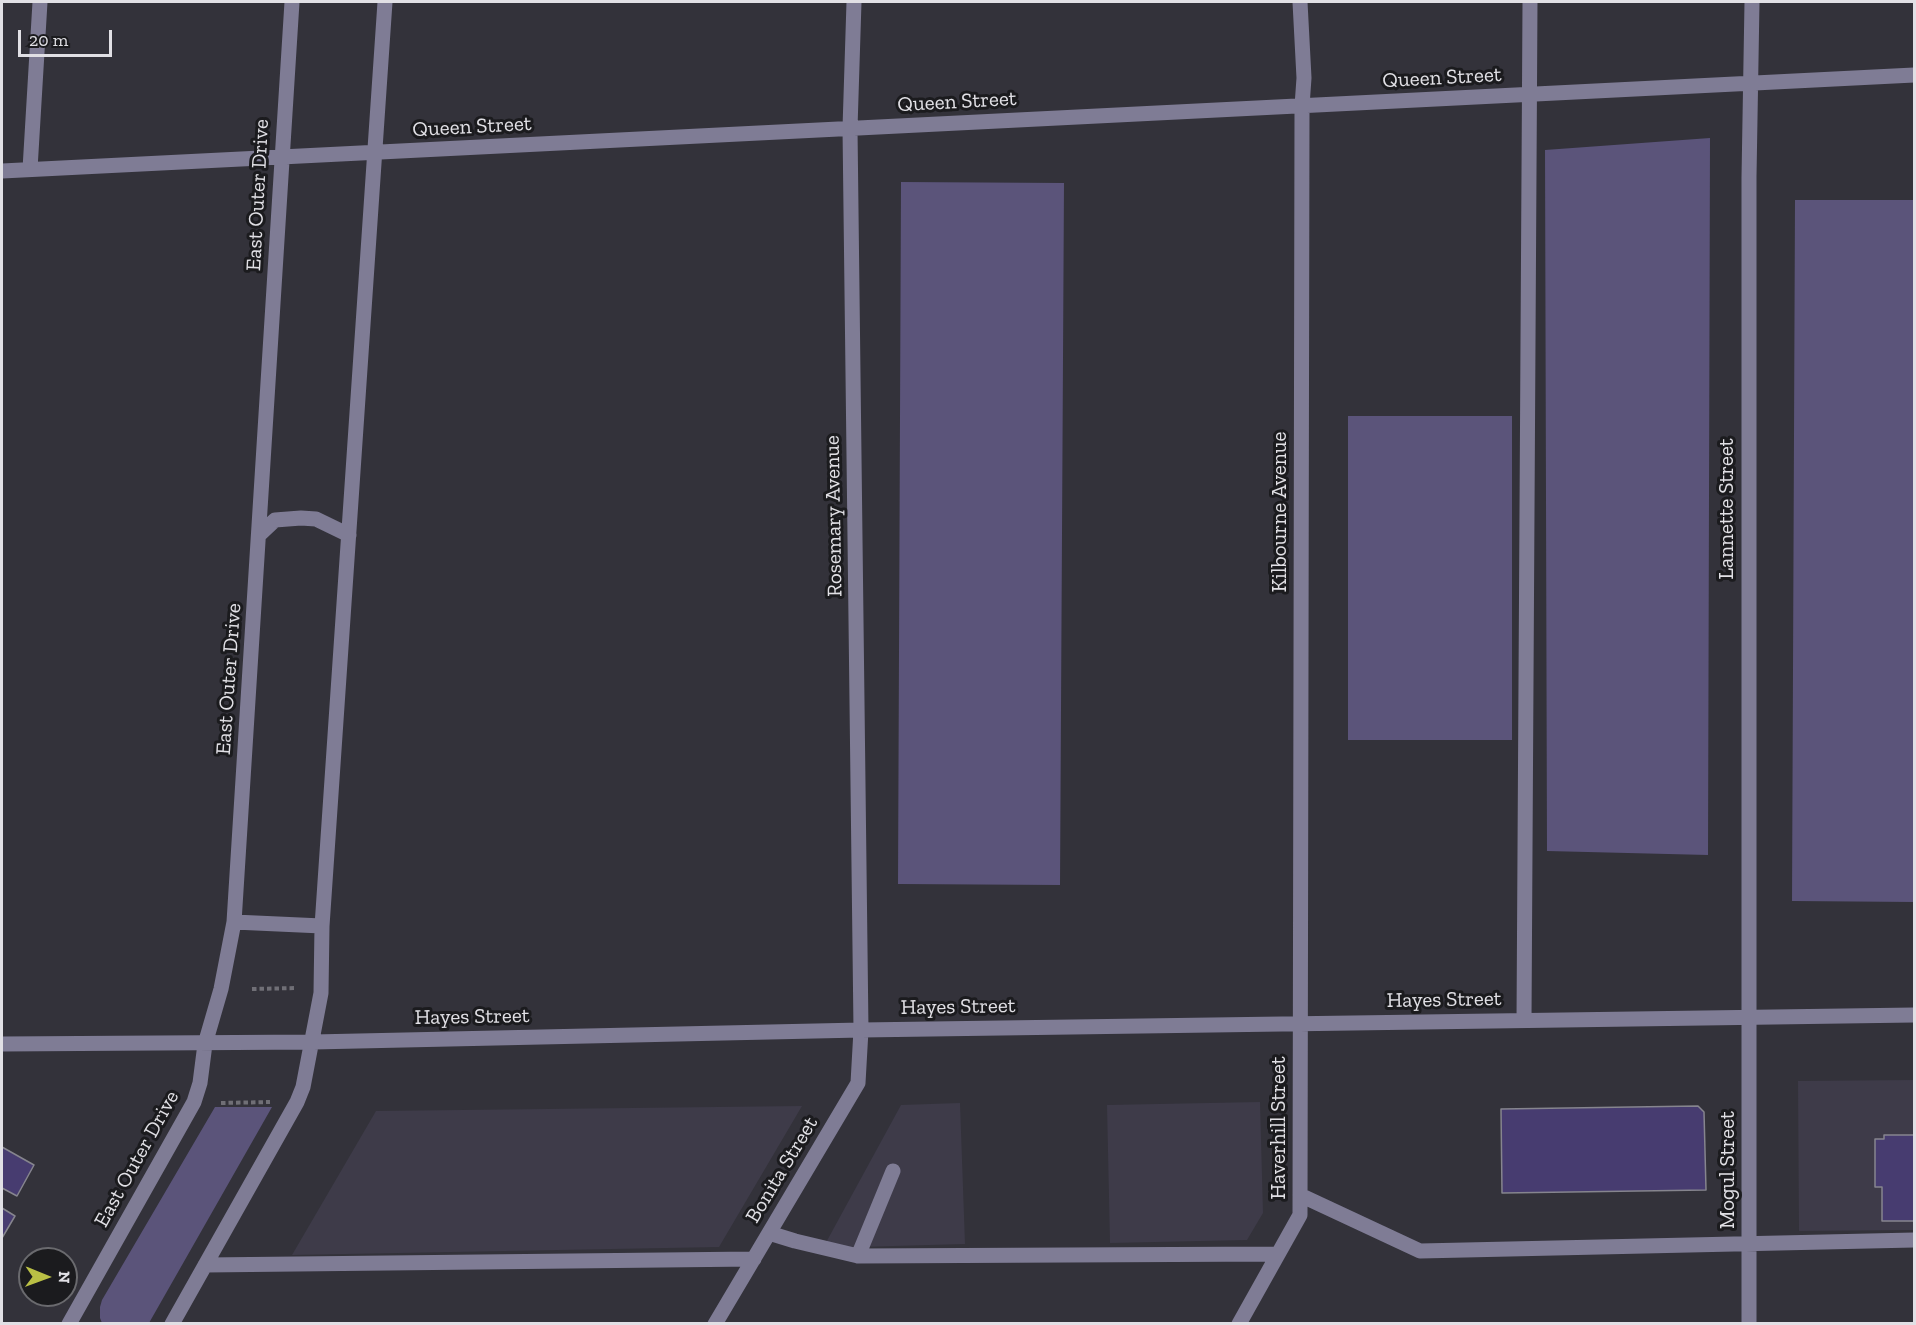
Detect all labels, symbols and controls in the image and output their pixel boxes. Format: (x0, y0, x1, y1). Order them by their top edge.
scale bar (21, 18, 116, 56)
text: 20 m (29, 29, 68, 51)
street label: Queen Street (1382, 62, 1502, 94)
street label: Queen Street (897, 86, 1017, 118)
street label: Queen Street (412, 111, 532, 143)
street label: East Outer Drive (241, 118, 275, 272)
street label: Kilbourne Avenue (1267, 432, 1293, 592)
street label: Rosemary Avenue (820, 435, 848, 597)
street label: Lannette Street (1714, 438, 1740, 580)
street label: East Outer Drive (211, 602, 247, 756)
street label: Hayes Street (1386, 986, 1502, 1014)
street label: Hayes Street (900, 993, 1016, 1021)
street label: Hayes Street (414, 1003, 530, 1031)
street label: Haverhill Street (1266, 1056, 1292, 1200)
street label: East Outer Drive (89, 1086, 185, 1232)
street label: Mogul Street (1715, 1111, 1741, 1229)
street label: Bonita Street (740, 1112, 824, 1228)
north arrow (18, 1247, 78, 1307)
text: N (55, 1271, 74, 1284)

